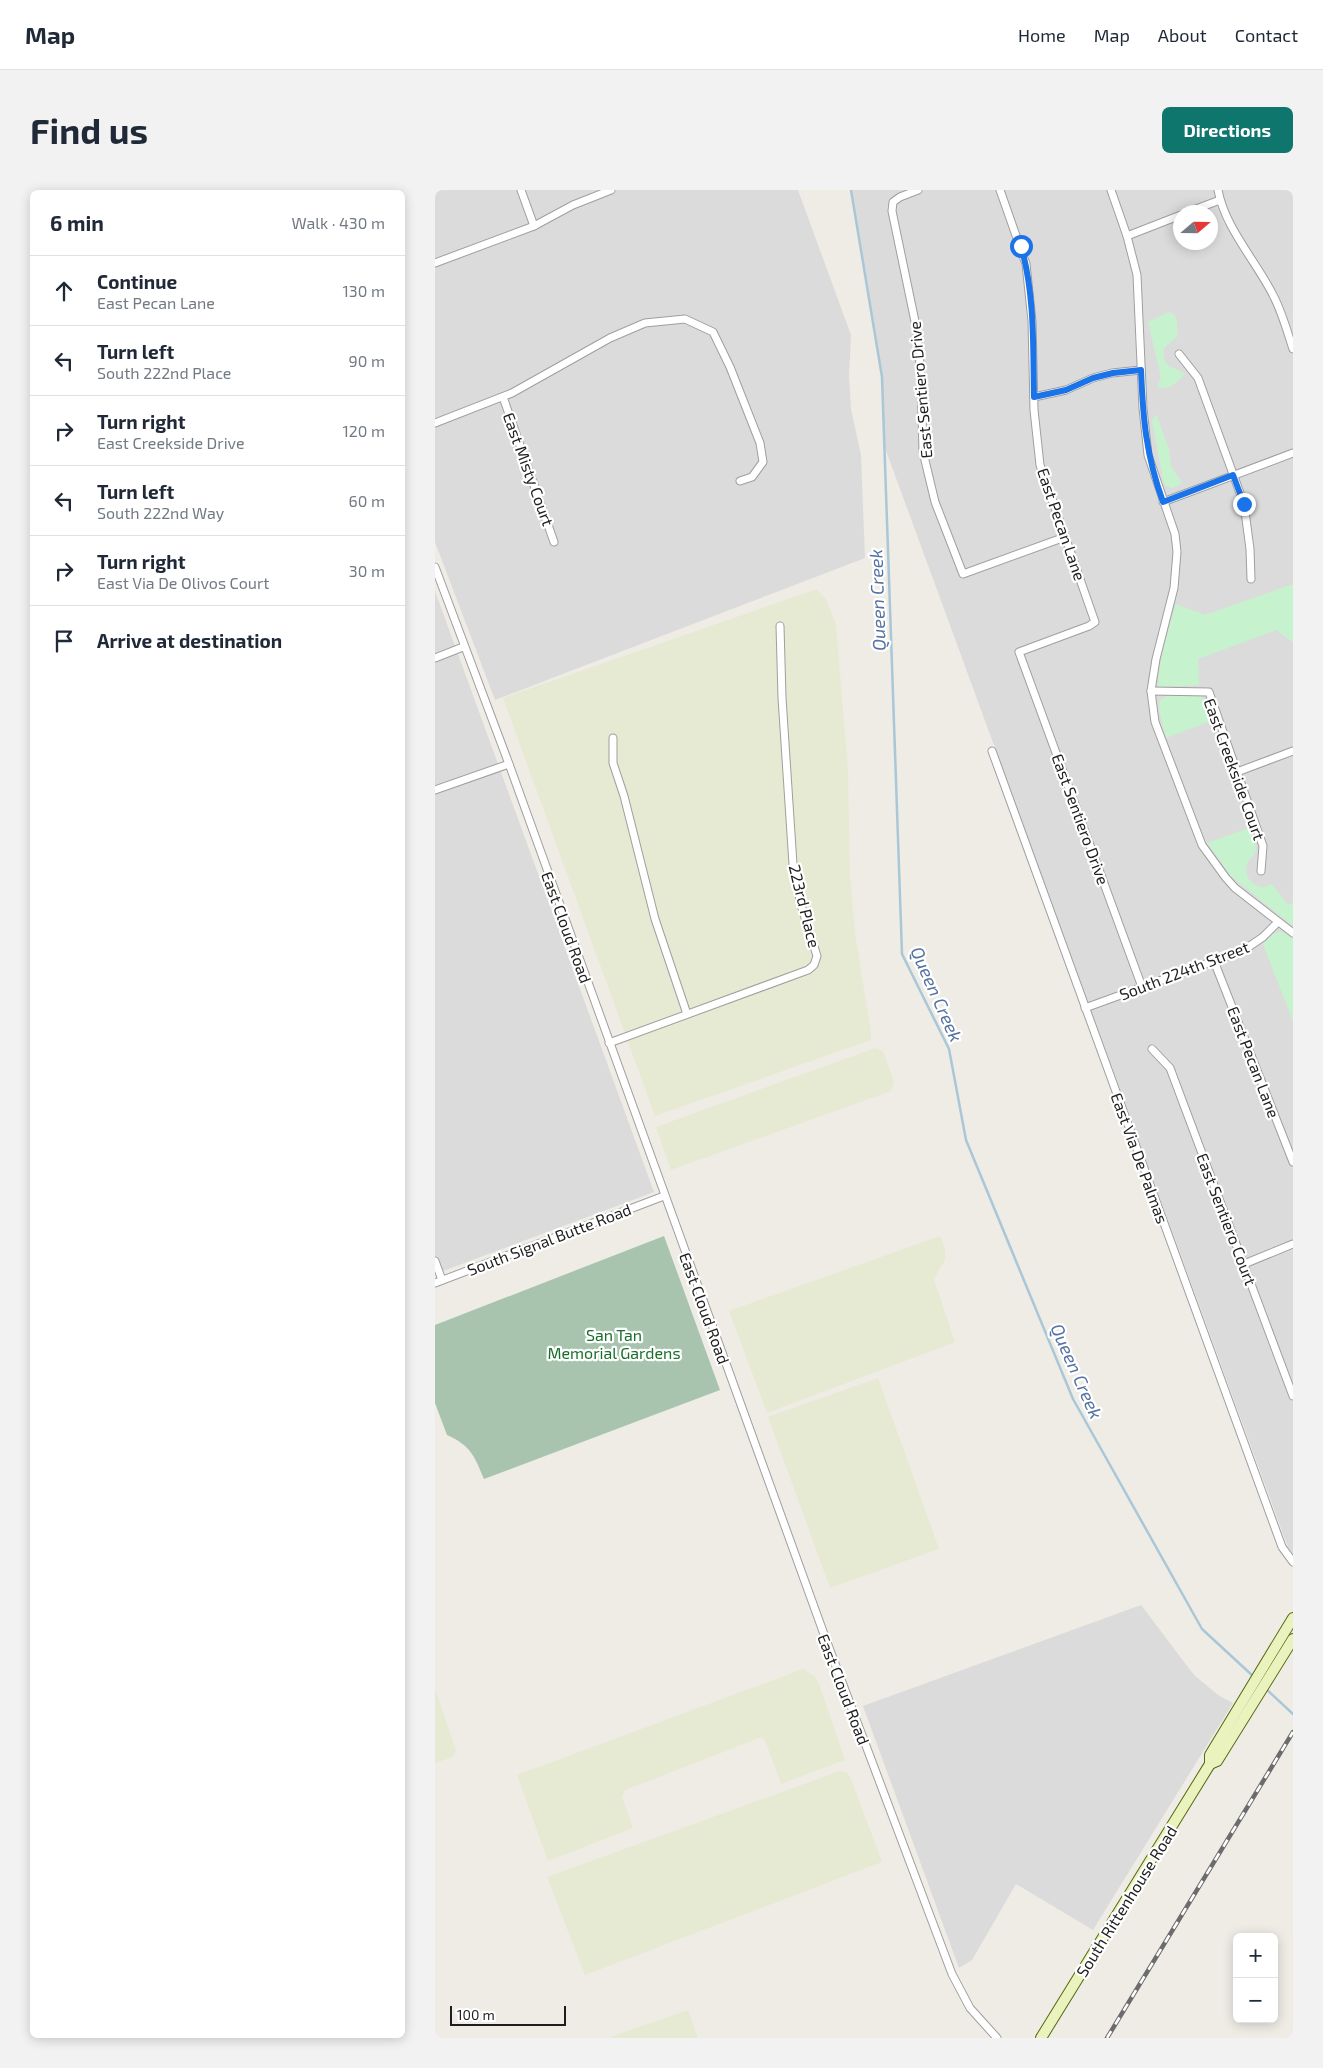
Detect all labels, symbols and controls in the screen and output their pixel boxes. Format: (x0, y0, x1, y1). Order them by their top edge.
text: Map (25, 20, 75, 49)
text: Home (1018, 24, 1066, 46)
text: Map (1094, 24, 1130, 46)
text: About (1158, 24, 1207, 46)
text: Contact (1235, 24, 1298, 46)
button: Directions (1162, 107, 1293, 153)
text: Find us (30, 109, 148, 151)
north arrow (1173, 205, 1218, 250)
text: 6 min (50, 210, 104, 235)
text: Walk · 430 m (292, 213, 385, 232)
route start (1010, 235, 1033, 258)
text: Continue (97, 270, 177, 293)
icon: ahead (50, 277, 78, 305)
text: 130 m (343, 281, 385, 300)
text: East Pecan Lane (97, 293, 215, 312)
street label: East Sentiero Drive (905, 320, 935, 460)
text: Turn left (97, 340, 174, 363)
icon: left (50, 347, 78, 375)
text: 90 m (349, 351, 385, 370)
text: South 222nd Place (97, 363, 231, 382)
text: Turn right (97, 410, 185, 433)
street label: East Misty Court (500, 410, 558, 528)
icon: right (50, 417, 78, 445)
text: 120 m (342, 421, 385, 440)
text: East Creekside Drive (97, 433, 245, 452)
street label: East Pecan Lane (1034, 465, 1090, 583)
text: Turn left (97, 480, 174, 503)
icon: left (50, 487, 78, 515)
text: 60 m (349, 491, 385, 510)
route end (1233, 493, 1256, 516)
text: South 222nd Way (97, 503, 224, 522)
water label: Queen Creek (864, 549, 890, 651)
text: Turn right (97, 550, 185, 573)
icon: right (50, 557, 78, 585)
text: 30 m (349, 561, 385, 580)
text: East Via De Olivos Court (97, 573, 269, 592)
icon: arrive (50, 627, 78, 655)
text: Arrive at destination (97, 629, 282, 652)
street label: East Creekside Court (1201, 696, 1269, 842)
street label: East Sentiero Drive (1048, 751, 1114, 887)
street label: 223rd Place (785, 862, 825, 950)
street label: East Cloud Road (538, 869, 596, 985)
street label: South 224th Street (1116, 937, 1252, 1003)
water label: Queen Creek (906, 943, 968, 1045)
street label: East Pecan Lane (1224, 1004, 1284, 1120)
street label: East Via De Palmas (1108, 1090, 1172, 1226)
street label: East Sentiero Court (1193, 1150, 1261, 1288)
street label: South Signal Butte Road (464, 1199, 634, 1279)
street label: East Cloud Road (676, 1250, 734, 1366)
water label: Queen Creek (1046, 1320, 1108, 1422)
park label: San Tan Memorial Gardens (547, 1325, 681, 1362)
street label: East Cloud Road (814, 1631, 874, 1747)
street label: South Rittenhouse Road (1072, 1822, 1180, 1980)
map controls (1233, 1933, 1278, 2023)
button: + (1233, 1933, 1278, 1978)
button: − (1233, 1978, 1278, 2023)
scale bar (450, 2003, 566, 2026)
text: 100 m (457, 2006, 495, 2023)

